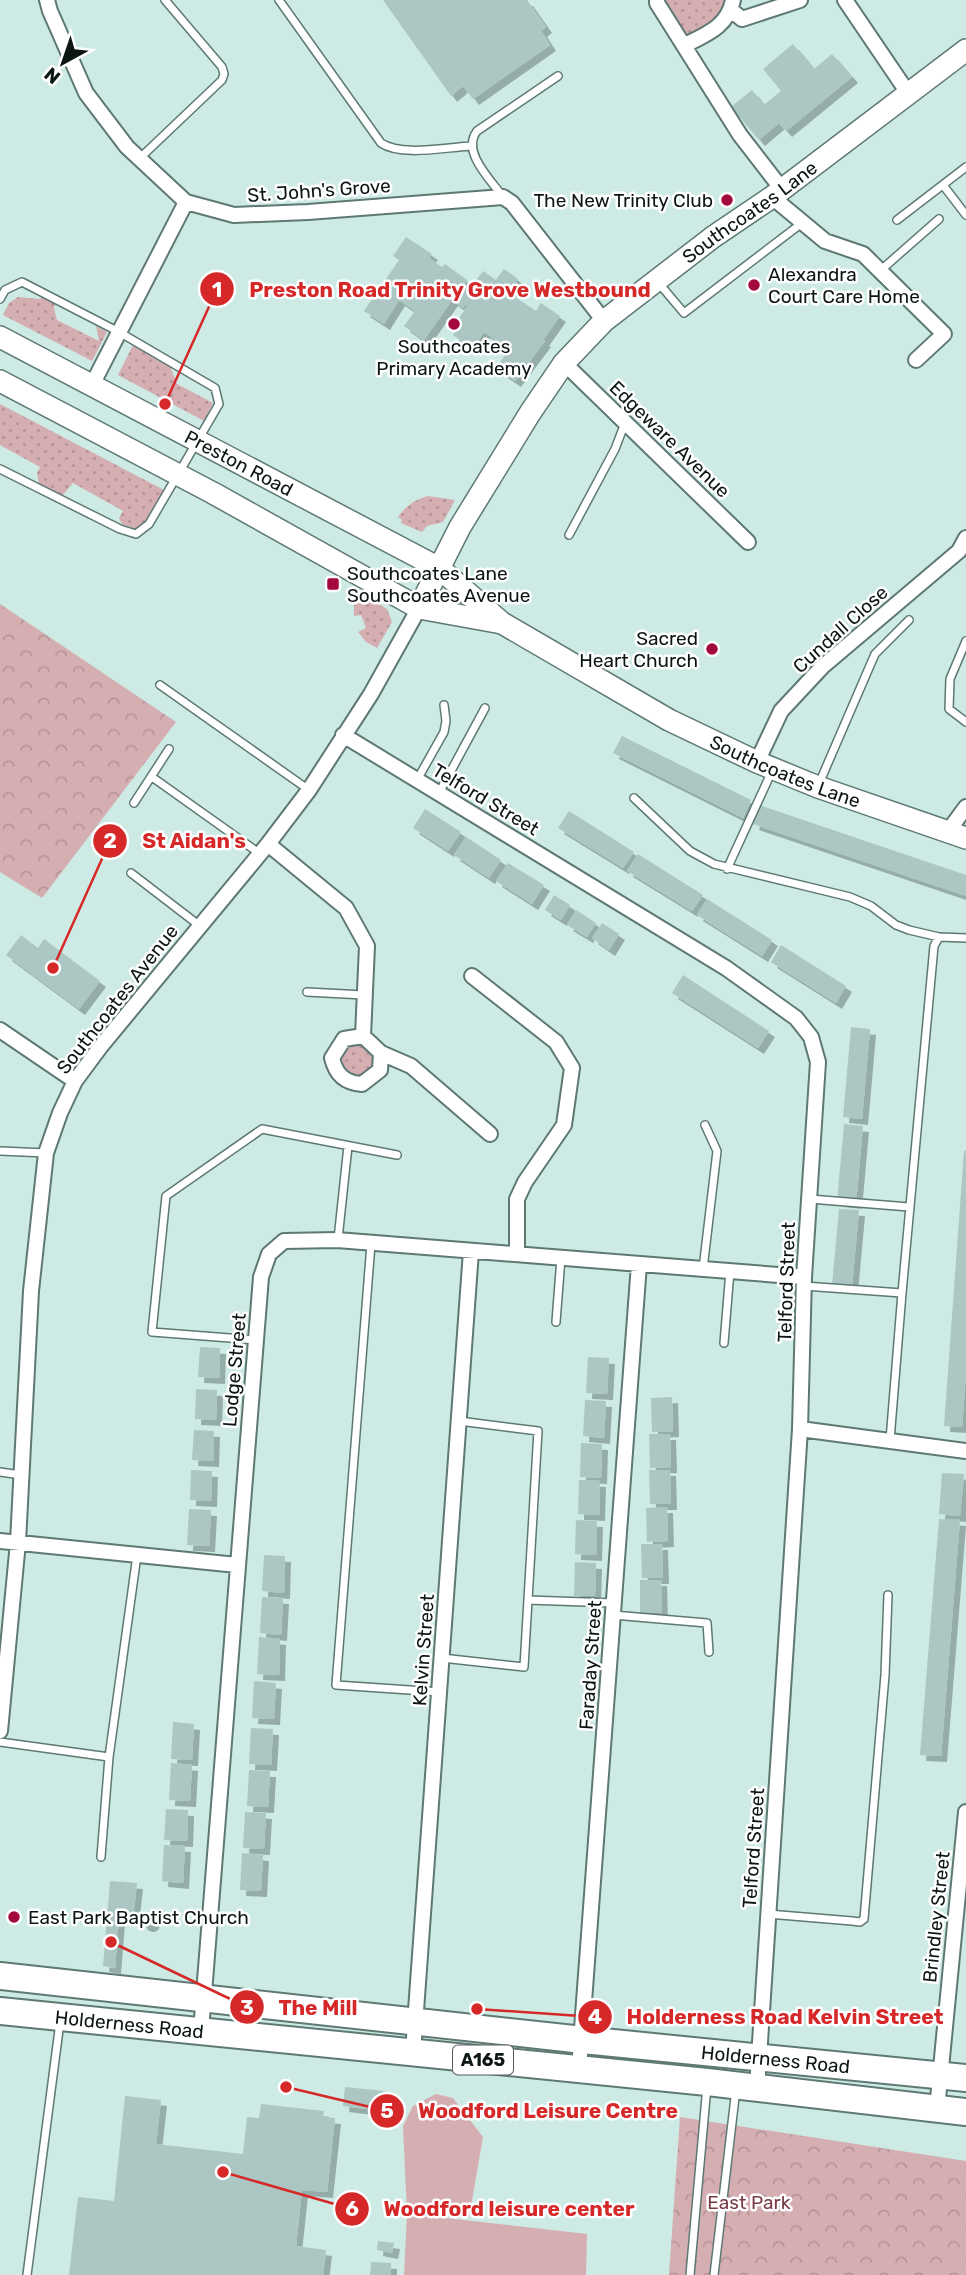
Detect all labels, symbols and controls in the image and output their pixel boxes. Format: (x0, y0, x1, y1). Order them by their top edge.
north arrow (28, 28, 98, 98)
text: N (40, 62, 65, 89)
street label: Southcoates Lane (678, 156, 822, 269)
street label: St. John's Grove (247, 174, 391, 207)
place label: The New Trinity Club (533, 189, 713, 212)
marker: The New Trinity Club (719, 192, 735, 208)
place label: Alexandra Court Care Home (768, 263, 920, 308)
callout: Preston Road Trinity Grove Westbound (199, 268, 665, 310)
text: 1 (212, 277, 222, 302)
text: Preston Road Trinity Grove Westbound (249, 277, 651, 302)
marker: Alexandra Court Care Home (746, 277, 762, 293)
marker: Southcoates Primary Academy (446, 316, 462, 332)
place label: Southcoates Primary Academy (376, 335, 532, 380)
street label: Edgeware Avenue (605, 376, 735, 503)
street label: Preston Road (181, 425, 297, 501)
place label: Southcoates Lane Southcoates Avenue (347, 562, 530, 607)
marker: Southcoates Lane Southcoates Avenue (325, 576, 341, 592)
street label: Cundall Close (788, 581, 893, 678)
place label: Sacred Heart Church (579, 627, 698, 672)
marker: Sacred Heart Church (704, 641, 720, 657)
street label: Southcoates Lane (706, 730, 863, 813)
street label: Telford Street (428, 759, 544, 841)
callout: St Aidan's (93, 820, 260, 862)
text: 2 (103, 828, 117, 853)
text: St Aidan's (142, 828, 246, 853)
street label: Southcoates Avenue (52, 920, 183, 1079)
street label: Telford Street (773, 1221, 800, 1343)
street label: Lodge Street (218, 1312, 251, 1428)
street label: Kelvin Street (408, 1593, 439, 1707)
street label: Faraday Street (575, 1599, 607, 1731)
street label: Telford Street (738, 1787, 769, 1909)
street label: Brindley Street (918, 1850, 955, 1984)
place label: East Park Baptist Church (28, 1906, 249, 1929)
marker: East Park Baptist Church (6, 1909, 22, 1925)
callout: The Mill (230, 1986, 372, 2028)
text: 3 (240, 1995, 254, 2020)
text: The Mill (279, 1995, 357, 2020)
callout: Holderness Road Kelvin Street (578, 1996, 958, 2038)
text: 4 (588, 2004, 602, 2029)
text: Holderness Road Kelvin Street (627, 2004, 944, 2029)
street label: Holderness Road (54, 2006, 205, 2043)
street label: Holderness Road (700, 2041, 851, 2078)
road number: A165 (453, 2046, 513, 2074)
callout: Woodford Leisure Centre (370, 2090, 692, 2132)
text: 5 (380, 2098, 394, 2123)
text: Woodford Leisure Centre (418, 2098, 678, 2123)
callout: Woodford leisure center (335, 2188, 649, 2230)
park label: East Park (707, 2191, 791, 2214)
text: 6 (345, 2196, 359, 2221)
text: Woodford leisure center (383, 2196, 635, 2221)

